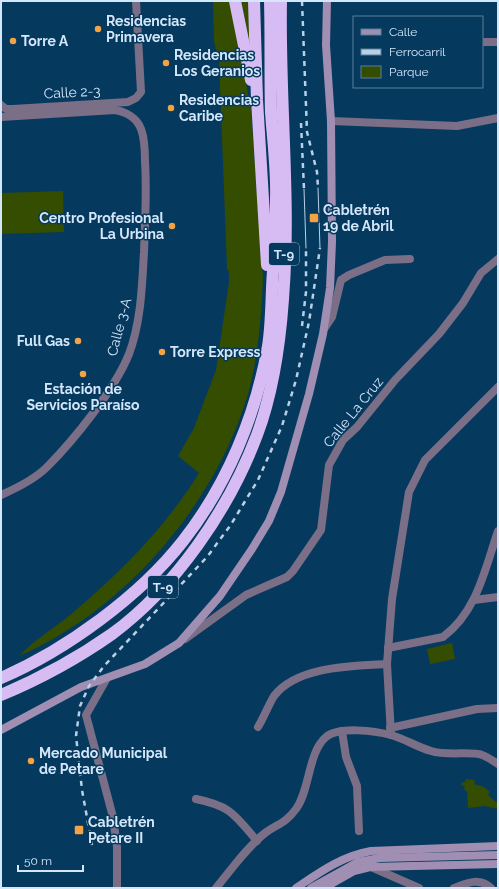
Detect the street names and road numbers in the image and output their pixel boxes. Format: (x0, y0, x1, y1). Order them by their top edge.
street label: Calle 2-3 (43, 83, 101, 101)
road number: T-9 (269, 243, 299, 265)
street label: Calle 3-A (104, 296, 135, 358)
street label: Calle La Cruz (320, 374, 386, 450)
road number: T-9 (148, 576, 178, 598)

